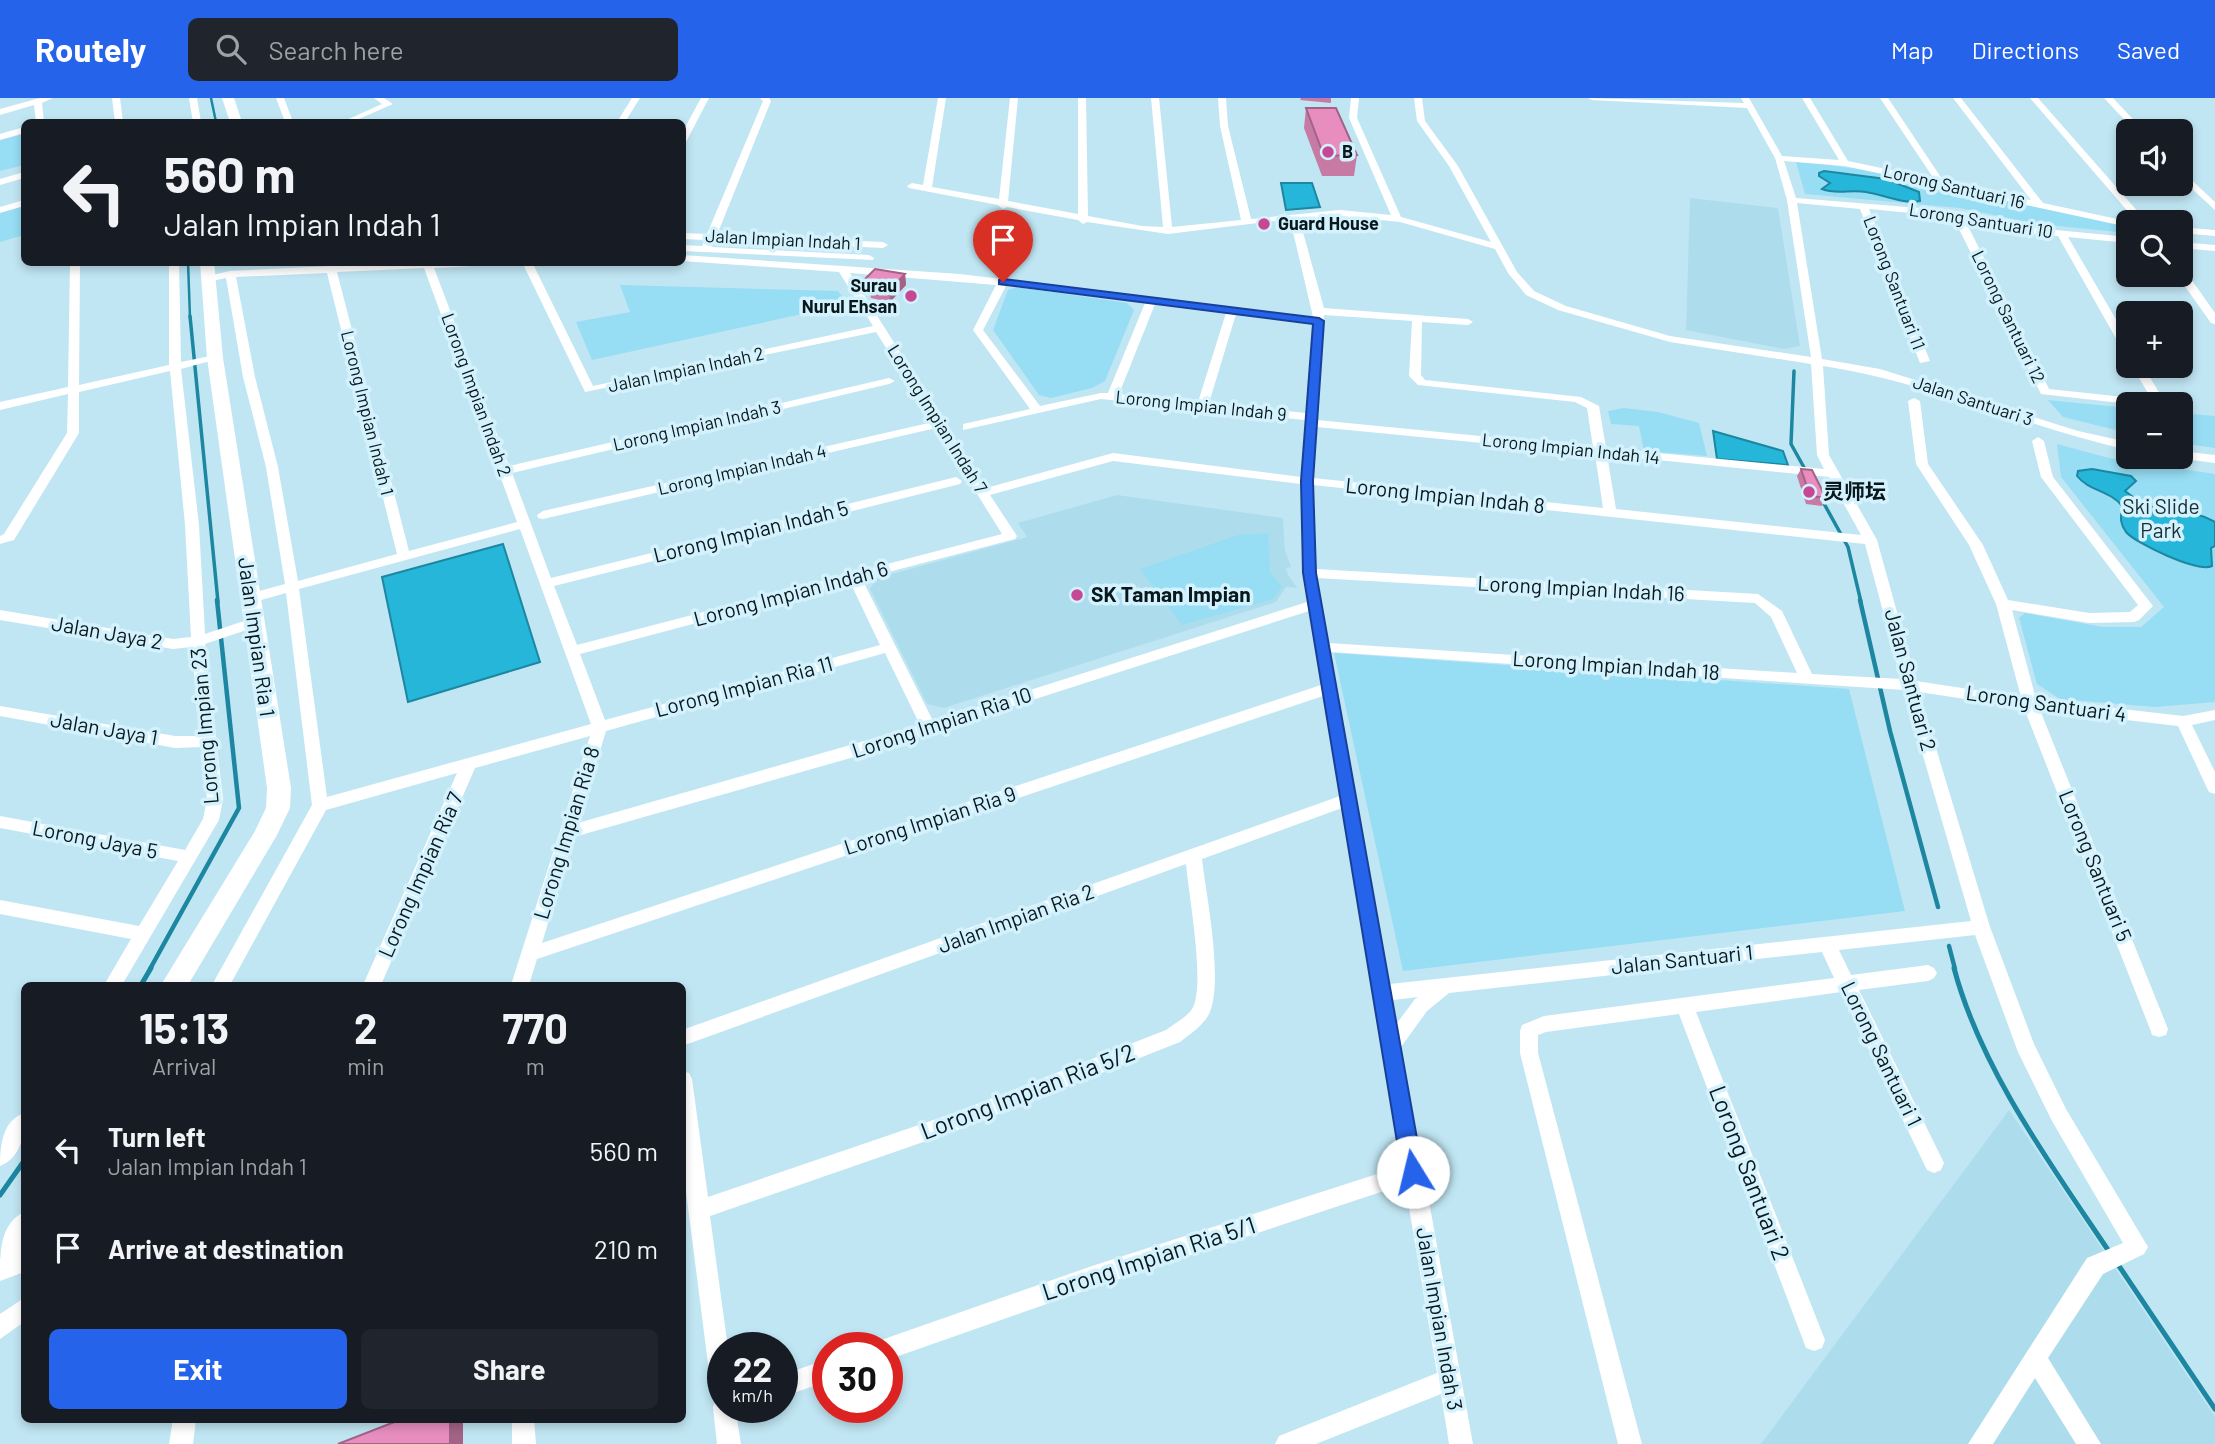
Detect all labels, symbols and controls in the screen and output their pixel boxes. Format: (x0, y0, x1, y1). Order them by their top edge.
search box (188, 18, 678, 81)
text: Routely (35, 29, 146, 69)
icon: search (212, 30, 250, 68)
text: Search here (268, 34, 404, 65)
text: Map (1891, 35, 1934, 64)
text: Directions (1972, 35, 2079, 64)
text: Saved (2117, 35, 2180, 64)
map controls (2116, 119, 2193, 469)
button: sound (2116, 119, 2193, 196)
place label: B (1342, 140, 1353, 162)
text: 560 m (164, 144, 295, 203)
marker: B (1320, 144, 1336, 160)
icon: left (49, 147, 140, 238)
street label: Lorong Santuari 16 (1881, 159, 2027, 213)
street label: Lorong Santuari 10 (1908, 198, 2055, 242)
text: Jalan Impian Indah 1 (164, 204, 441, 242)
pin (973, 210, 1033, 282)
button: search (2116, 210, 2193, 287)
place label: Guard House (1278, 212, 1379, 234)
street label: Lorong Santuari 11 (1859, 213, 1931, 353)
marker: Guard House (1256, 216, 1272, 232)
icon: arrive (984, 221, 1022, 259)
street label: Jalan Impian Indah 1 (705, 224, 861, 254)
street label: Lorong Santuari 12 (1967, 247, 2051, 386)
place label: Surau Nurul Ehsan (802, 274, 897, 317)
marker: Surau Nurul Ehsan (903, 288, 919, 304)
button: + (2116, 301, 2193, 378)
street label: Lorong Impian Indah 2 (437, 310, 517, 479)
street label: Lorong Impian Indah 1 (337, 328, 399, 497)
street label: Lorong Impian Indah 7 (883, 340, 993, 497)
street label: Jalan Impian Indah 2 (606, 342, 766, 396)
street label: Jalan Santuari 3 (1910, 370, 2036, 430)
street label: Lorong Impian Indah 9 (1115, 385, 1288, 425)
button: − (2116, 392, 2193, 469)
street label: Lorong Impian Indah 3 (611, 395, 783, 455)
street label: Lorong Impian Indah 14 (1481, 428, 1661, 468)
street label: Lorong Impian Indah 4 (655, 439, 828, 499)
street label: Lorong Impian Indah 8 (1344, 472, 1546, 517)
place label: 灵师坛 (1823, 478, 1886, 503)
marker: 灵师坛 (1801, 484, 1817, 500)
park label: Ski Slide Park (2122, 493, 2200, 542)
street label: Lorong Impian Indah 5 (650, 494, 851, 567)
street label: Lorong Impian Indah 6 (691, 555, 891, 631)
street label: Jalan Impian Ria 1 (234, 556, 281, 718)
street label: Lorong Impian Indah 16 (1477, 570, 1685, 605)
place label: SK Taman Impian (1091, 581, 1251, 606)
marker: SK Taman Impian (1069, 587, 1085, 603)
street label: Jalan Santuari 2 (1880, 606, 1942, 754)
street label: Jalan Jaya 2 (50, 609, 165, 654)
street label: Lorong Impian Indah 18 (1512, 645, 1721, 684)
street label: Lorong Impian 23 (184, 647, 223, 805)
street label: Lorong Impian Ria 11 (652, 650, 835, 721)
street label: Lorong Santuari 4 (1964, 679, 2128, 726)
street label: Lorong Impian Ria 10 (849, 681, 1035, 762)
street label: Jalan Jaya 1 (49, 706, 160, 749)
street label: Lorong Impian Ria 8 (527, 743, 604, 922)
street label: Lorong Impian Ria 9 (840, 780, 1019, 859)
street label: Lorong Santuari 5 (2055, 786, 2138, 945)
street label: Lorong Impian Ria 7 (372, 788, 467, 961)
street label: Lorong Jaya 5 (31, 814, 160, 863)
street label: Jalan Impian Ria 2 (934, 878, 1097, 957)
street label: Jalan Santuari 1 (1610, 939, 1754, 978)
street label: Lorong Santuari 1 (1837, 977, 1928, 1130)
text: 15:13 (139, 1002, 229, 1052)
text: 2 (354, 1002, 378, 1052)
text: 770 (502, 1002, 568, 1052)
street label: Lorong Impian Ria 5/2 (916, 1036, 1139, 1145)
text: Arrival (152, 1052, 216, 1080)
text: min (347, 1052, 385, 1080)
text: m (526, 1052, 545, 1080)
street label: Lorong Santuari 2 (1704, 1081, 1797, 1264)
text: Turn left (108, 1121, 206, 1152)
icon: left (49, 1131, 87, 1169)
text: 560 m (590, 1135, 658, 1166)
position arrow (1376, 1135, 1450, 1209)
text: Jalan Impian Indah 1 (108, 1152, 307, 1180)
street label: Lorong Impian Ria 5/1 (1038, 1209, 1259, 1306)
street label: Jalan Impian Indah 3 (1412, 1225, 1469, 1412)
icon: arrive (49, 1229, 87, 1267)
text: Arrive at destination (108, 1233, 344, 1264)
text: 210 m (594, 1233, 658, 1264)
button: Exit (49, 1329, 347, 1409)
button: Share (361, 1329, 658, 1409)
speed limit sign: 30 (812, 1332, 903, 1423)
text: 22 (733, 1347, 772, 1389)
text: km/h (732, 1384, 773, 1406)

